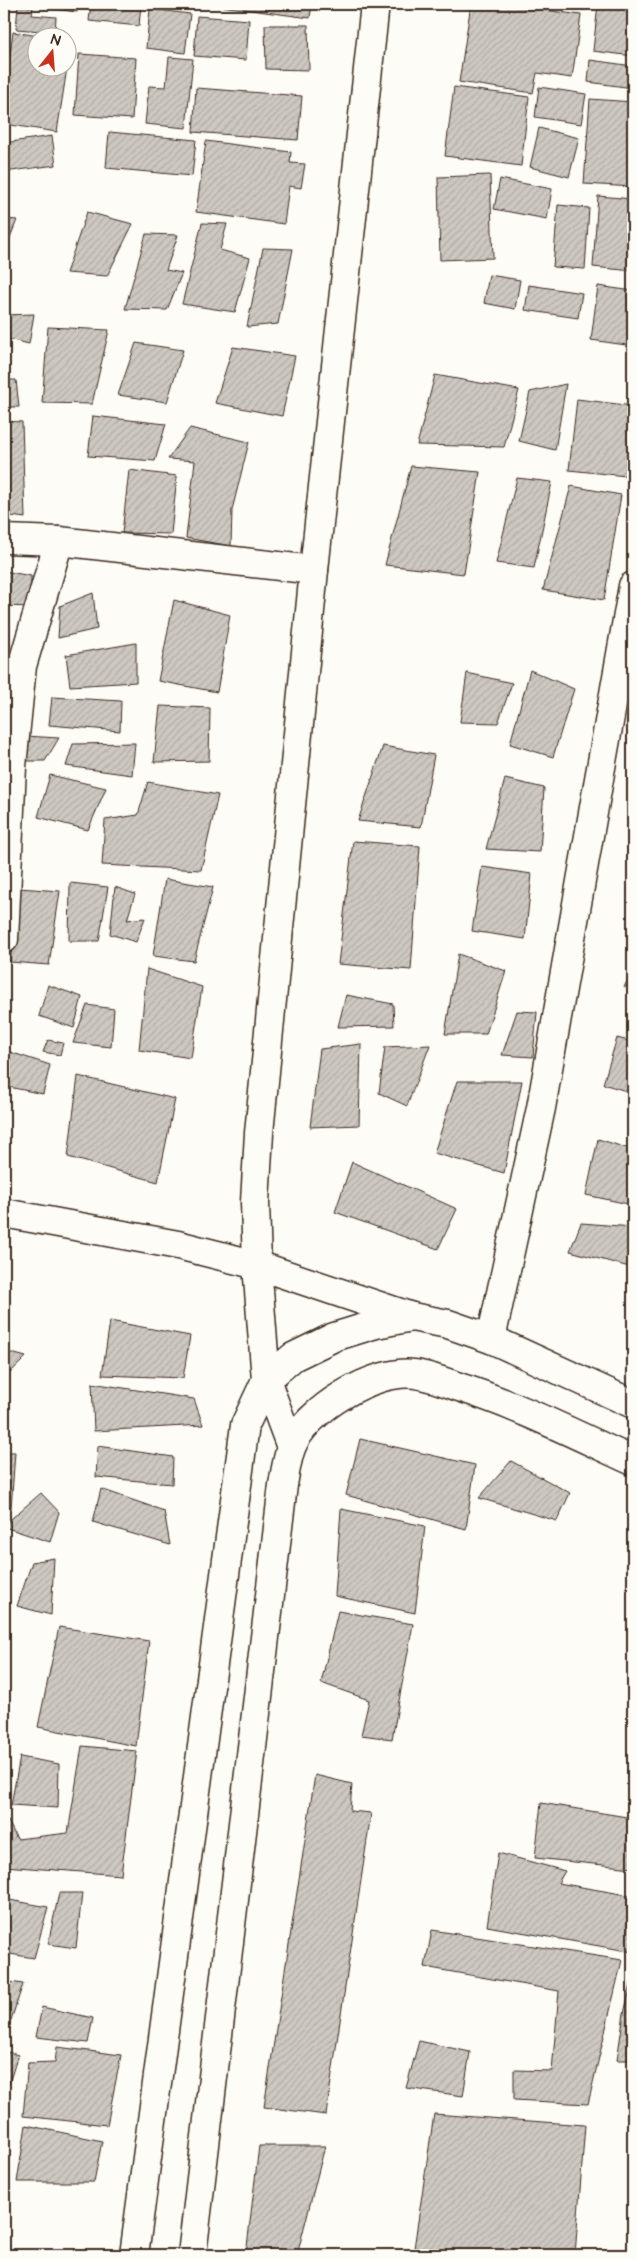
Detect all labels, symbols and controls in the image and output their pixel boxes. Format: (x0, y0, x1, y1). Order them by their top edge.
north arrow (28, 28, 78, 78)
text: N (48, 30, 63, 51)

